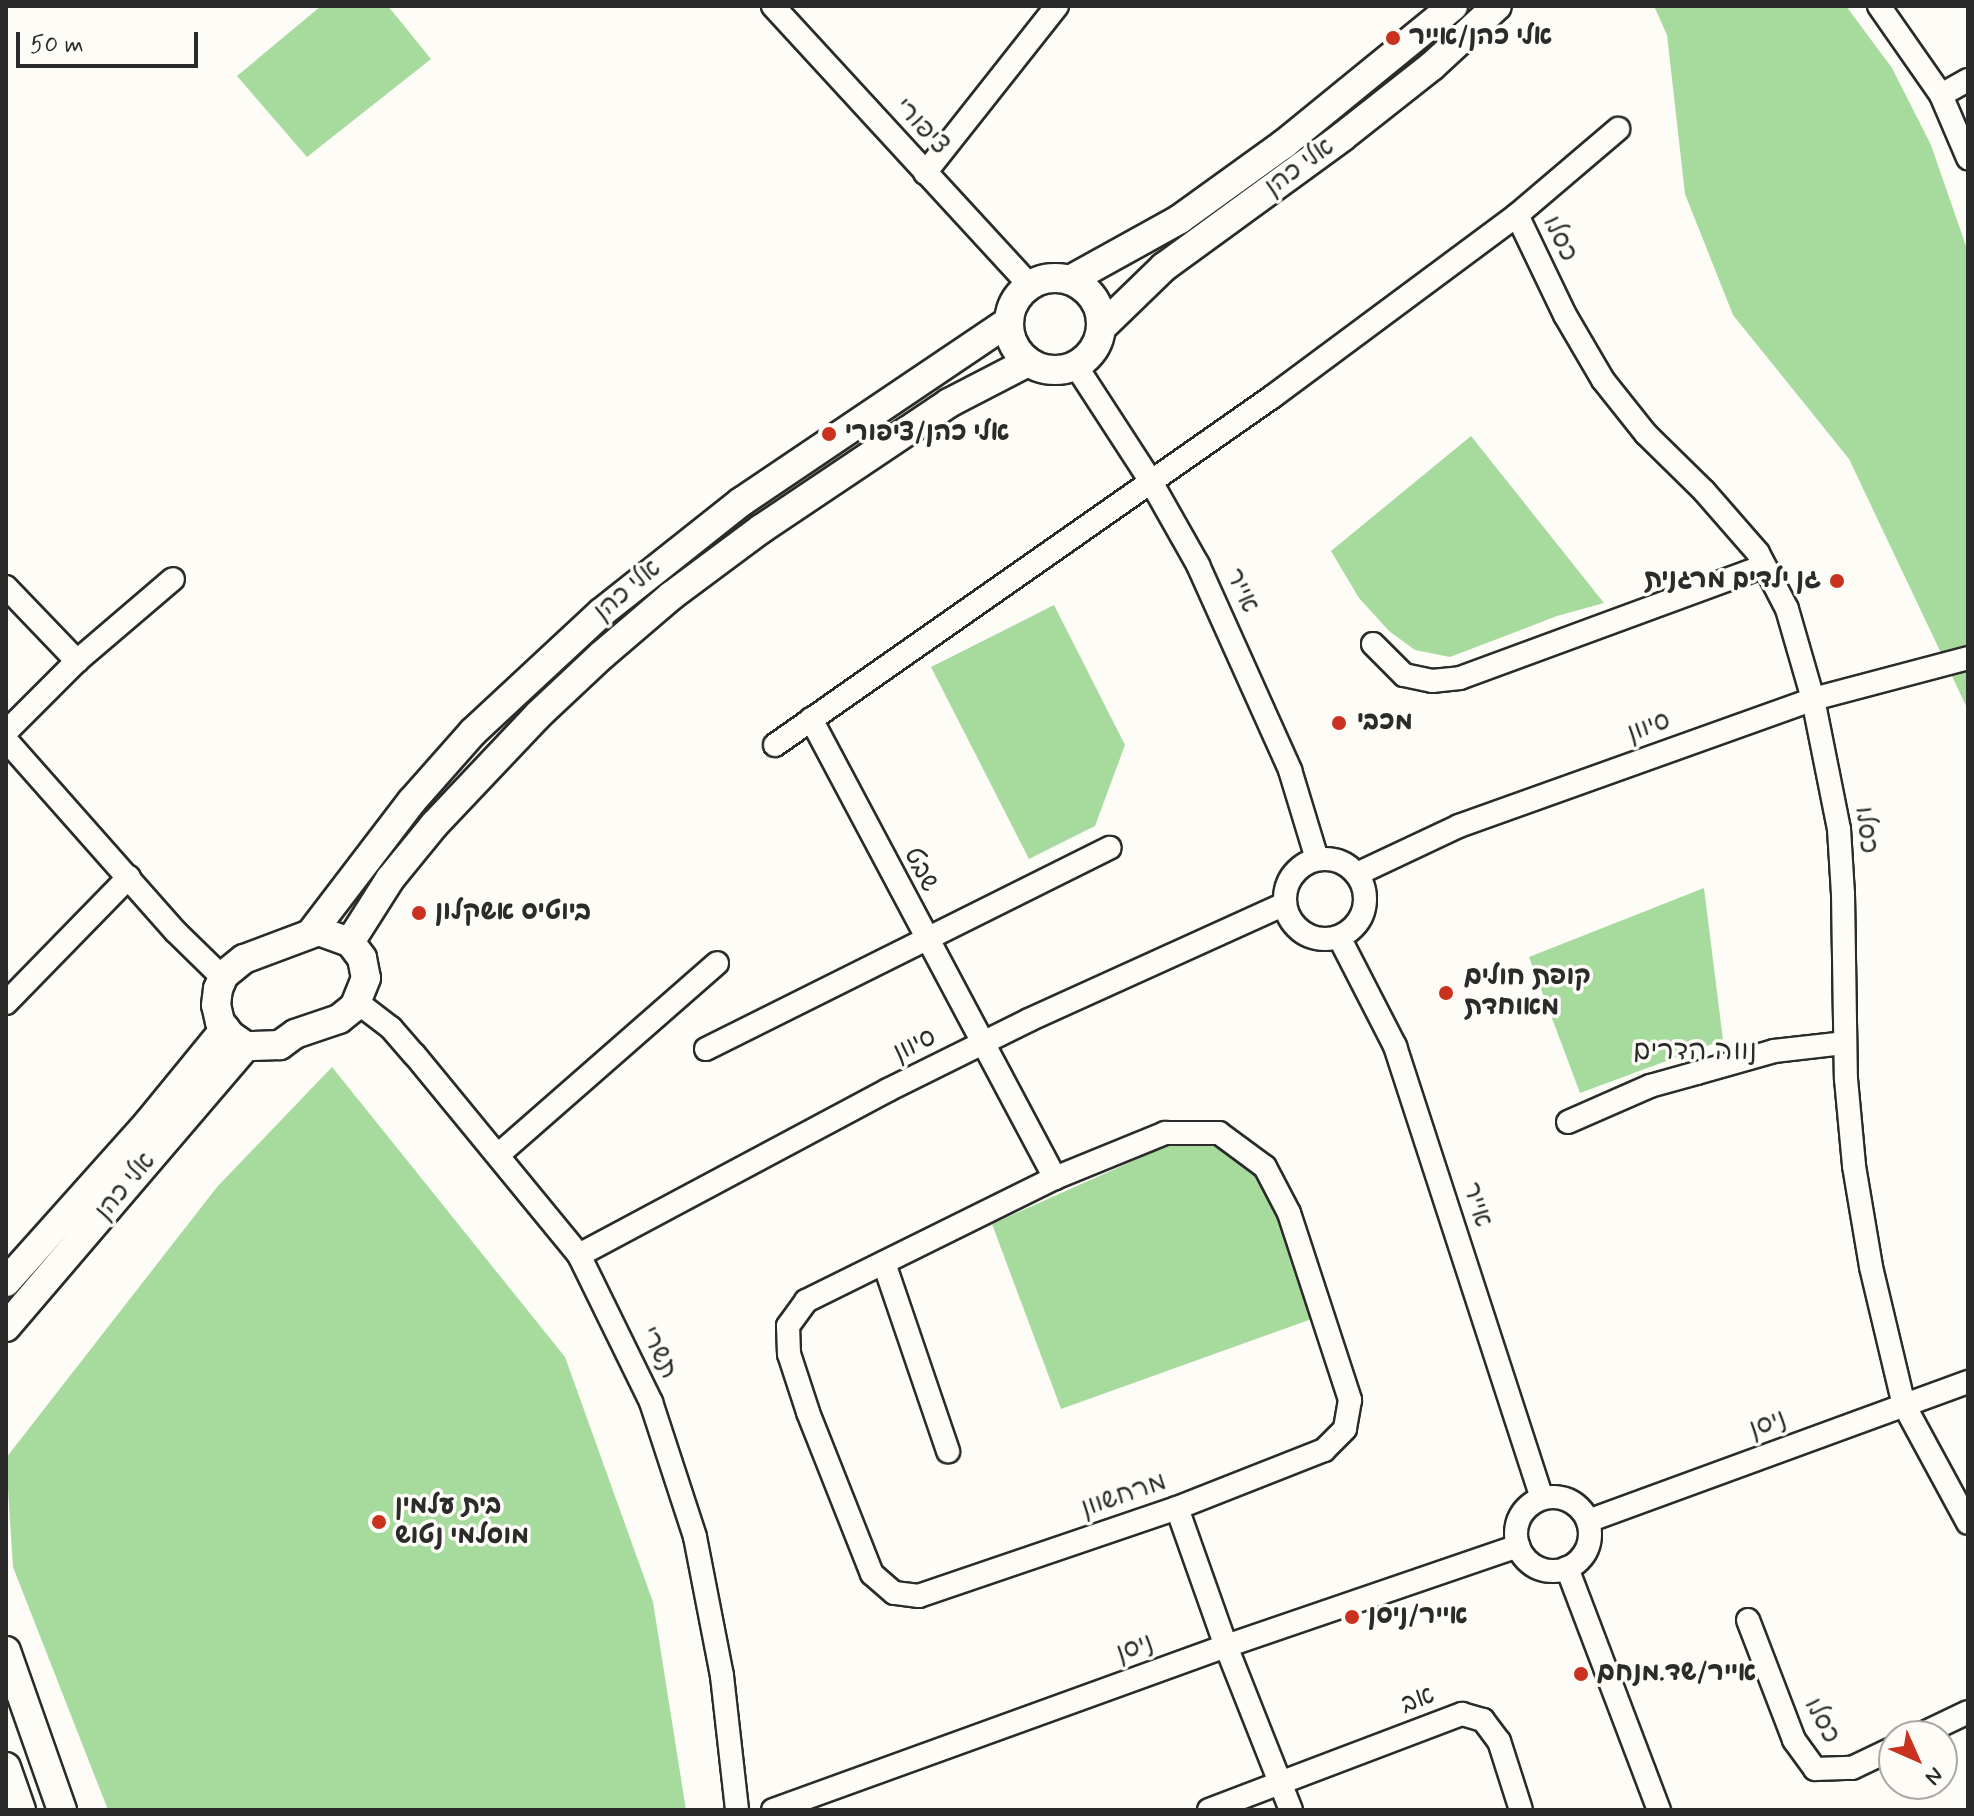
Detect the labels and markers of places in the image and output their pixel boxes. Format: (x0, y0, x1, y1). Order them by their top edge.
place label: אלי כהן/אייר (1409, 22, 1552, 54)
marker: אלי כהן/אייר (1384, 29, 1402, 47)
place label: אלי כהן/ציפורי (845, 418, 1009, 450)
marker: אלי כהן/ציפורי (820, 425, 838, 443)
place label: גן ילדים מרגנית (1644, 565, 1821, 597)
marker: גן ילדים מרגנית (1828, 572, 1846, 590)
place label: מכבי (1357, 707, 1413, 739)
marker: מכבי (1328, 712, 1350, 734)
place label: ביוטיס אשקלון (435, 897, 591, 929)
marker: ביוטיס אשקלון (410, 904, 428, 922)
place label: קופת חולים מאוחדת (1464, 962, 1591, 1024)
marker: קופת חולים מאוחדת (1435, 982, 1457, 1004)
place label: בית עלמין מוסלמי נטוש (395, 1491, 529, 1552)
marker: בית עלמין מוסלמי נטוש (370, 1513, 388, 1531)
place label: אייר/ניסן (1368, 1601, 1467, 1633)
marker: אייר/ניסן (1343, 1608, 1361, 1626)
place label: אייר/שד.מנחם (1597, 1658, 1756, 1690)
marker: אייר/שד.מנחם (1572, 1665, 1590, 1683)

